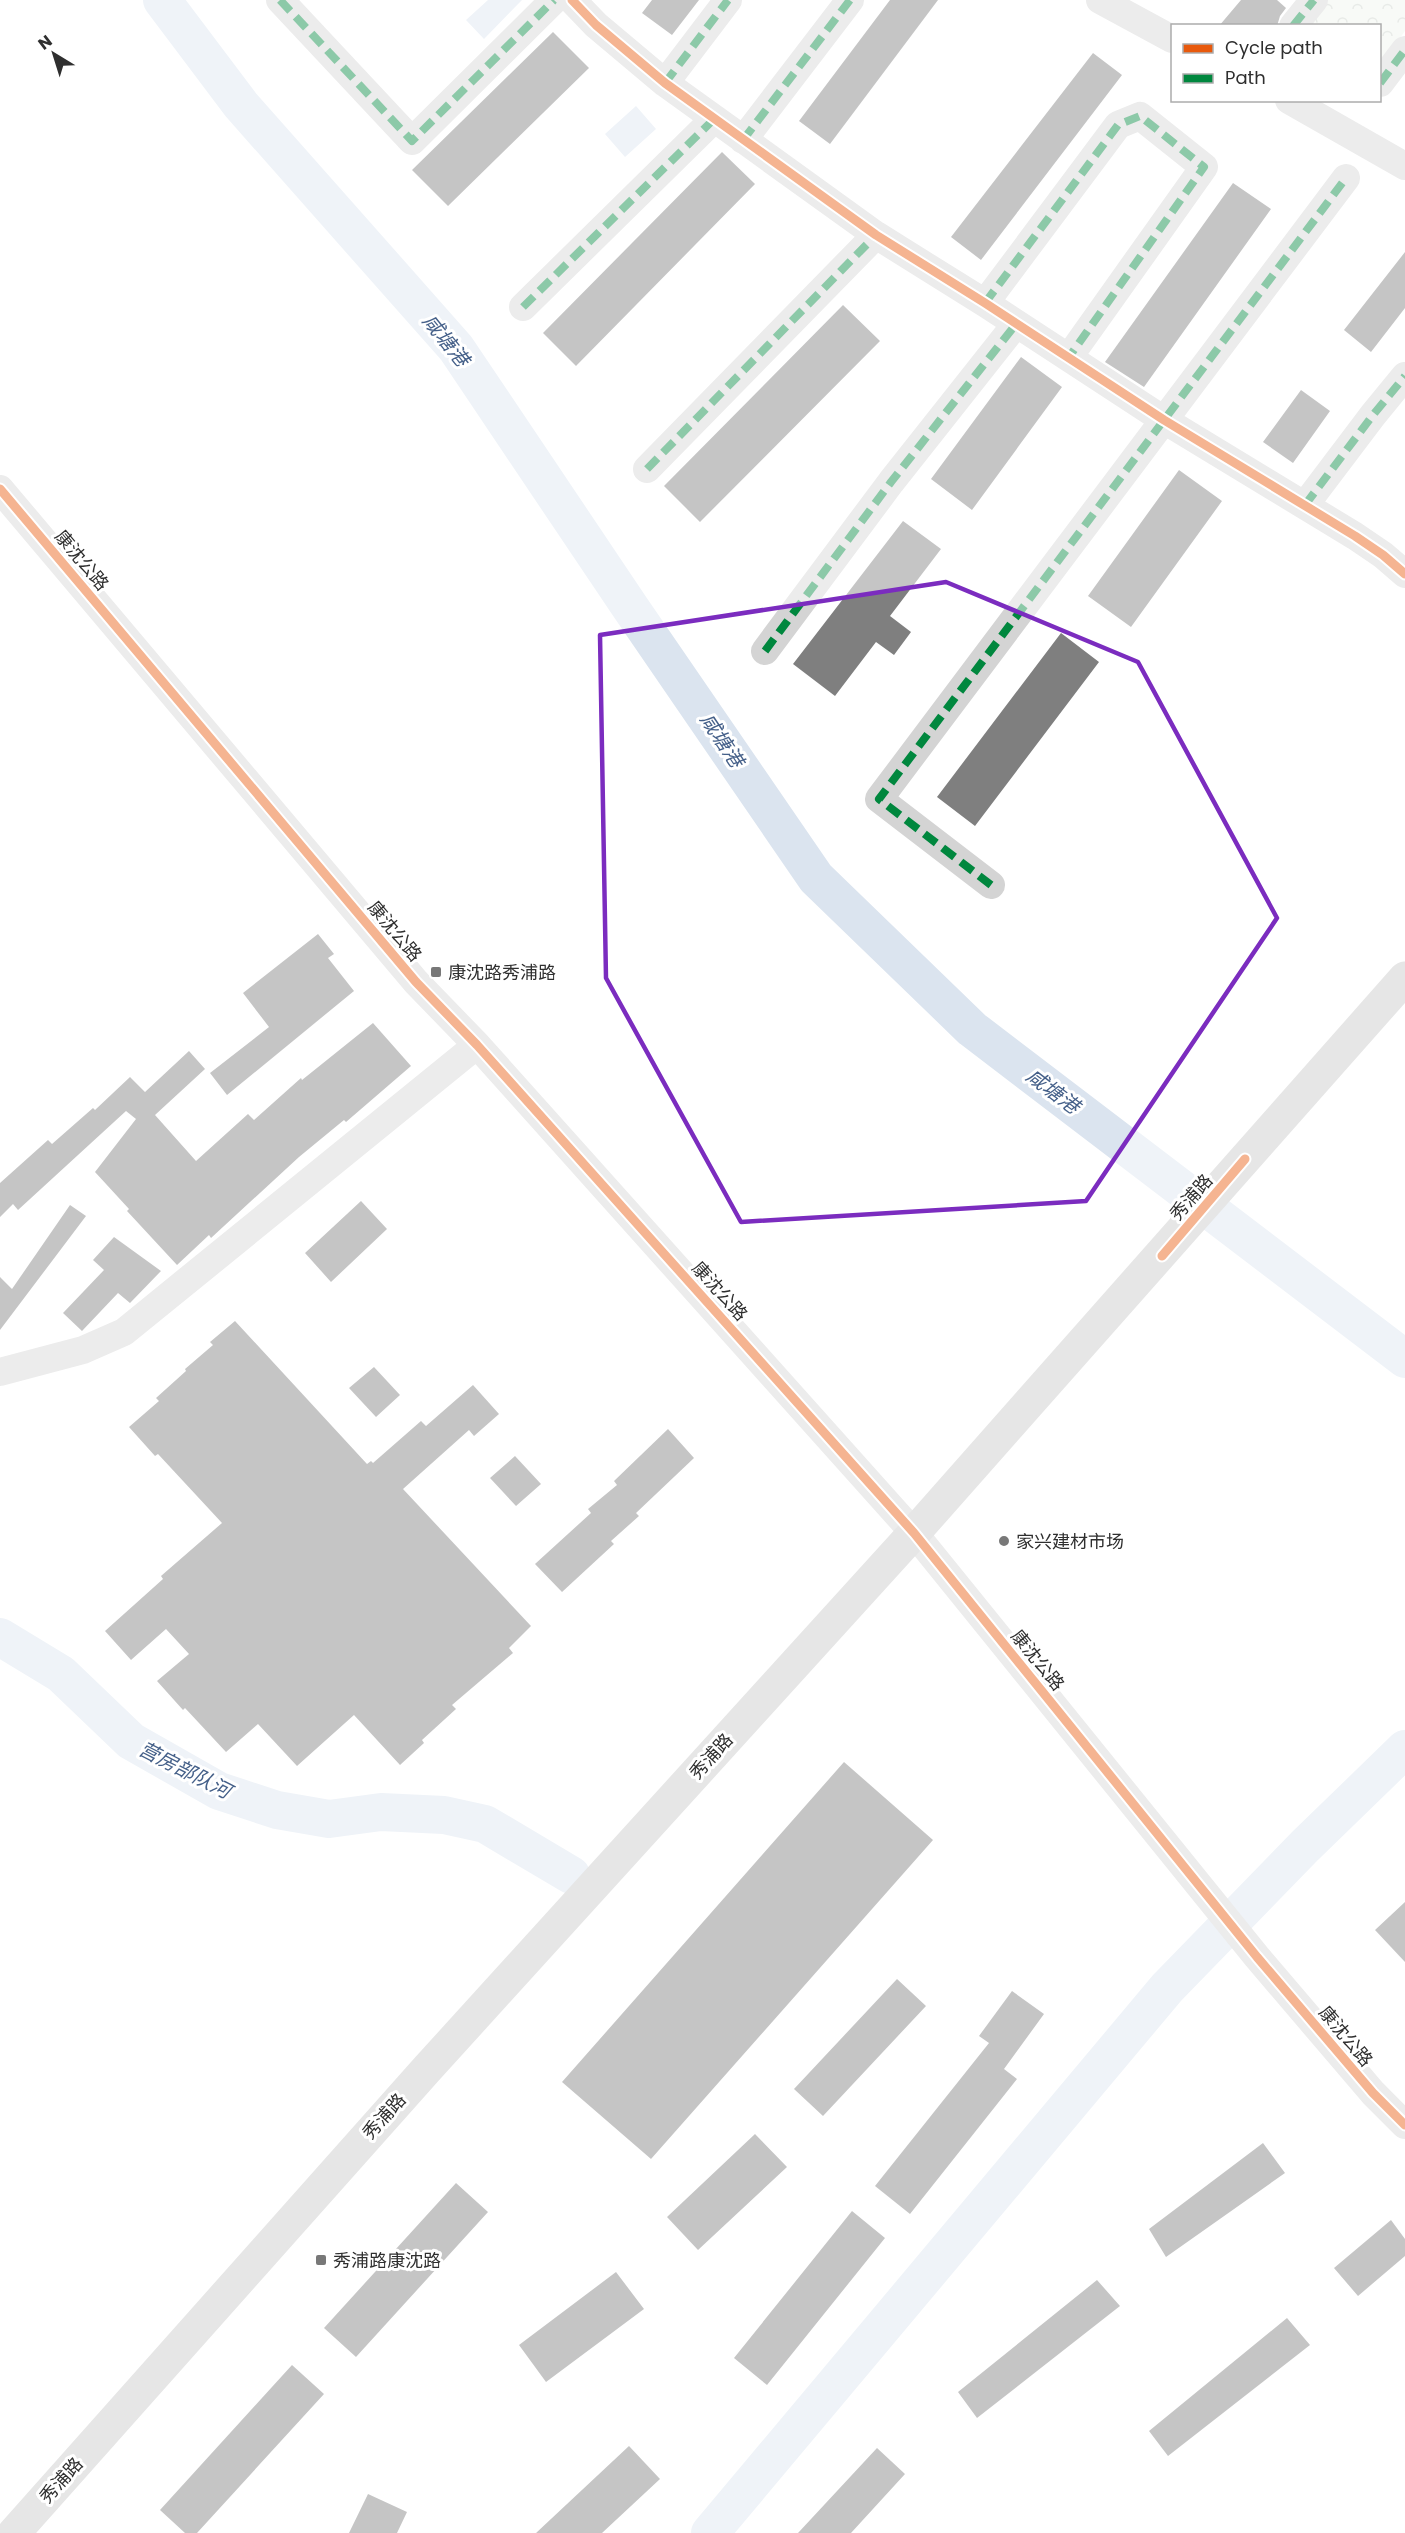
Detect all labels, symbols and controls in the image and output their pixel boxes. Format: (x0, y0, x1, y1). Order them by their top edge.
north arrow (24, 24, 84, 84)
legend (1171, 24, 1381, 102)
text: N (33, 30, 57, 55)
text: Cycle path (1225, 35, 1323, 60)
text: Path (1225, 65, 1266, 90)
water label: 咸塘港 (416, 308, 478, 374)
street label: 康沈公路 (49, 524, 115, 596)
water label: 咸塘港 (694, 707, 752, 775)
street label: 康沈公路 (362, 895, 428, 967)
place label: 康沈路秀浦路 (448, 960, 556, 985)
marker: 康沈路秀浦路 (429, 965, 443, 979)
water label: 咸塘港 (1021, 1062, 1088, 1122)
street label: 秀浦路 (1164, 1168, 1218, 1226)
street label: 康沈公路 (687, 1256, 753, 1326)
place label: 家兴建材市场 (1016, 1529, 1124, 1554)
marker: 家兴建材市场 (997, 1534, 1011, 1548)
street label: 康沈公路 (1006, 1624, 1070, 1696)
street label: 秀浦路 (684, 1728, 738, 1784)
water label: 营房部队河 (134, 1735, 239, 1807)
street label: 康沈公路 (1313, 2000, 1379, 2072)
street label: 秀浦路 (357, 2088, 411, 2144)
place label: 秀浦路康沈路 (333, 2248, 441, 2273)
marker: 秀浦路康沈路 (314, 2253, 328, 2267)
street label: 秀浦路 (34, 2452, 88, 2508)

